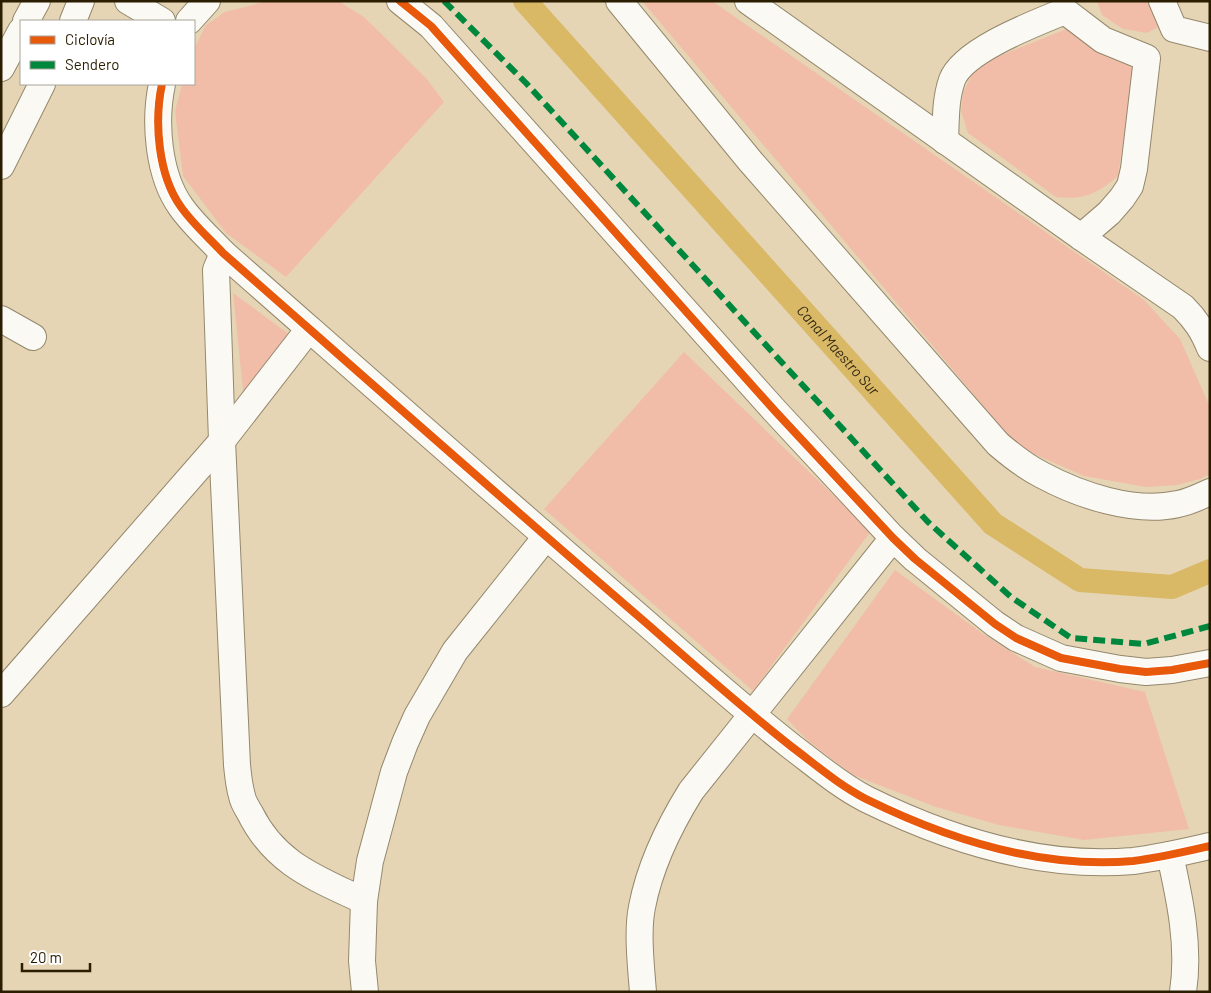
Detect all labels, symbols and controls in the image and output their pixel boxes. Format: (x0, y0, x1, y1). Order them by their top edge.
legend (20, 20, 195, 85)
text: Ciclovía (65, 30, 115, 48)
text: Sendero (65, 55, 119, 73)
water label: Canal Maestro Sur (794, 301, 884, 399)
scale bar (22, 940, 90, 972)
text: 20 m (30, 948, 62, 966)

